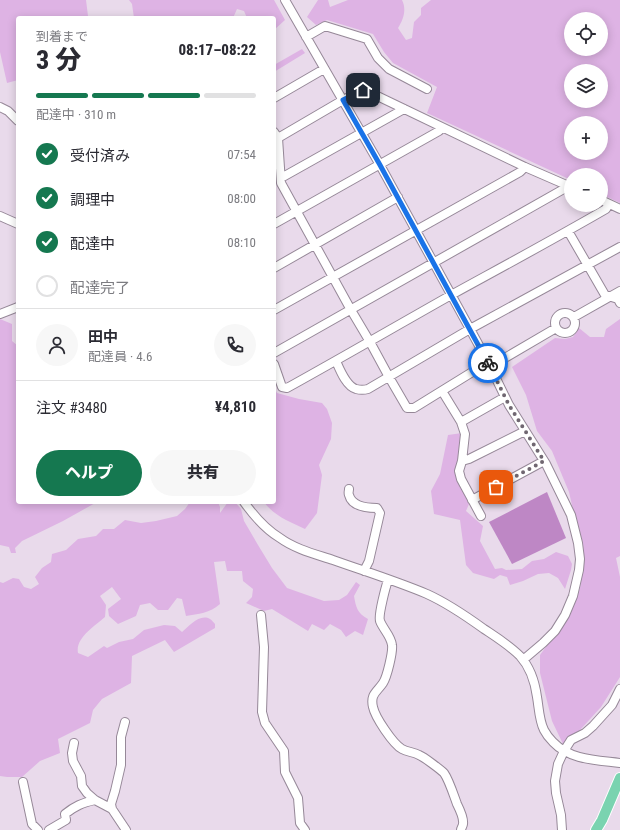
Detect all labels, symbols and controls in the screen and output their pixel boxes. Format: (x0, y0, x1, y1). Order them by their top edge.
map controls (564, 12, 608, 212)
button: locate (564, 12, 608, 56)
text: 到着まで (36, 29, 88, 44)
text: 08:17–08:22 (178, 41, 256, 59)
text: 3 分 (36, 45, 81, 75)
button: layers (564, 64, 608, 108)
pin (346, 73, 380, 107)
icon: home (352, 79, 374, 101)
text: 配達中 · 310 m (36, 107, 116, 122)
button: + (564, 116, 608, 160)
icon: check (36, 143, 58, 165)
text: 受付済み (70, 147, 130, 165)
text: 07:54 (227, 147, 256, 162)
button: − (564, 168, 608, 212)
icon: check (36, 187, 58, 209)
text: 調理中 (70, 191, 115, 209)
text: 08:00 (227, 191, 256, 206)
icon: check (36, 231, 58, 253)
text: 配達中 (70, 235, 115, 253)
text: 08:10 (227, 235, 256, 250)
text: 配達完了 (70, 279, 130, 297)
button: person (36, 324, 78, 366)
button: phone (214, 324, 256, 366)
text: 田中 (88, 328, 118, 346)
courier (468, 343, 508, 383)
text: 配達員 · 4.6 (88, 349, 152, 364)
icon: bike (477, 352, 499, 374)
text: ¥4,810 (215, 398, 256, 416)
text: 注文 #3480 (36, 399, 107, 417)
button: ヘルプ (36, 450, 142, 496)
button: 共有 (150, 450, 256, 496)
pin (479, 470, 513, 504)
icon: bag (485, 476, 507, 498)

